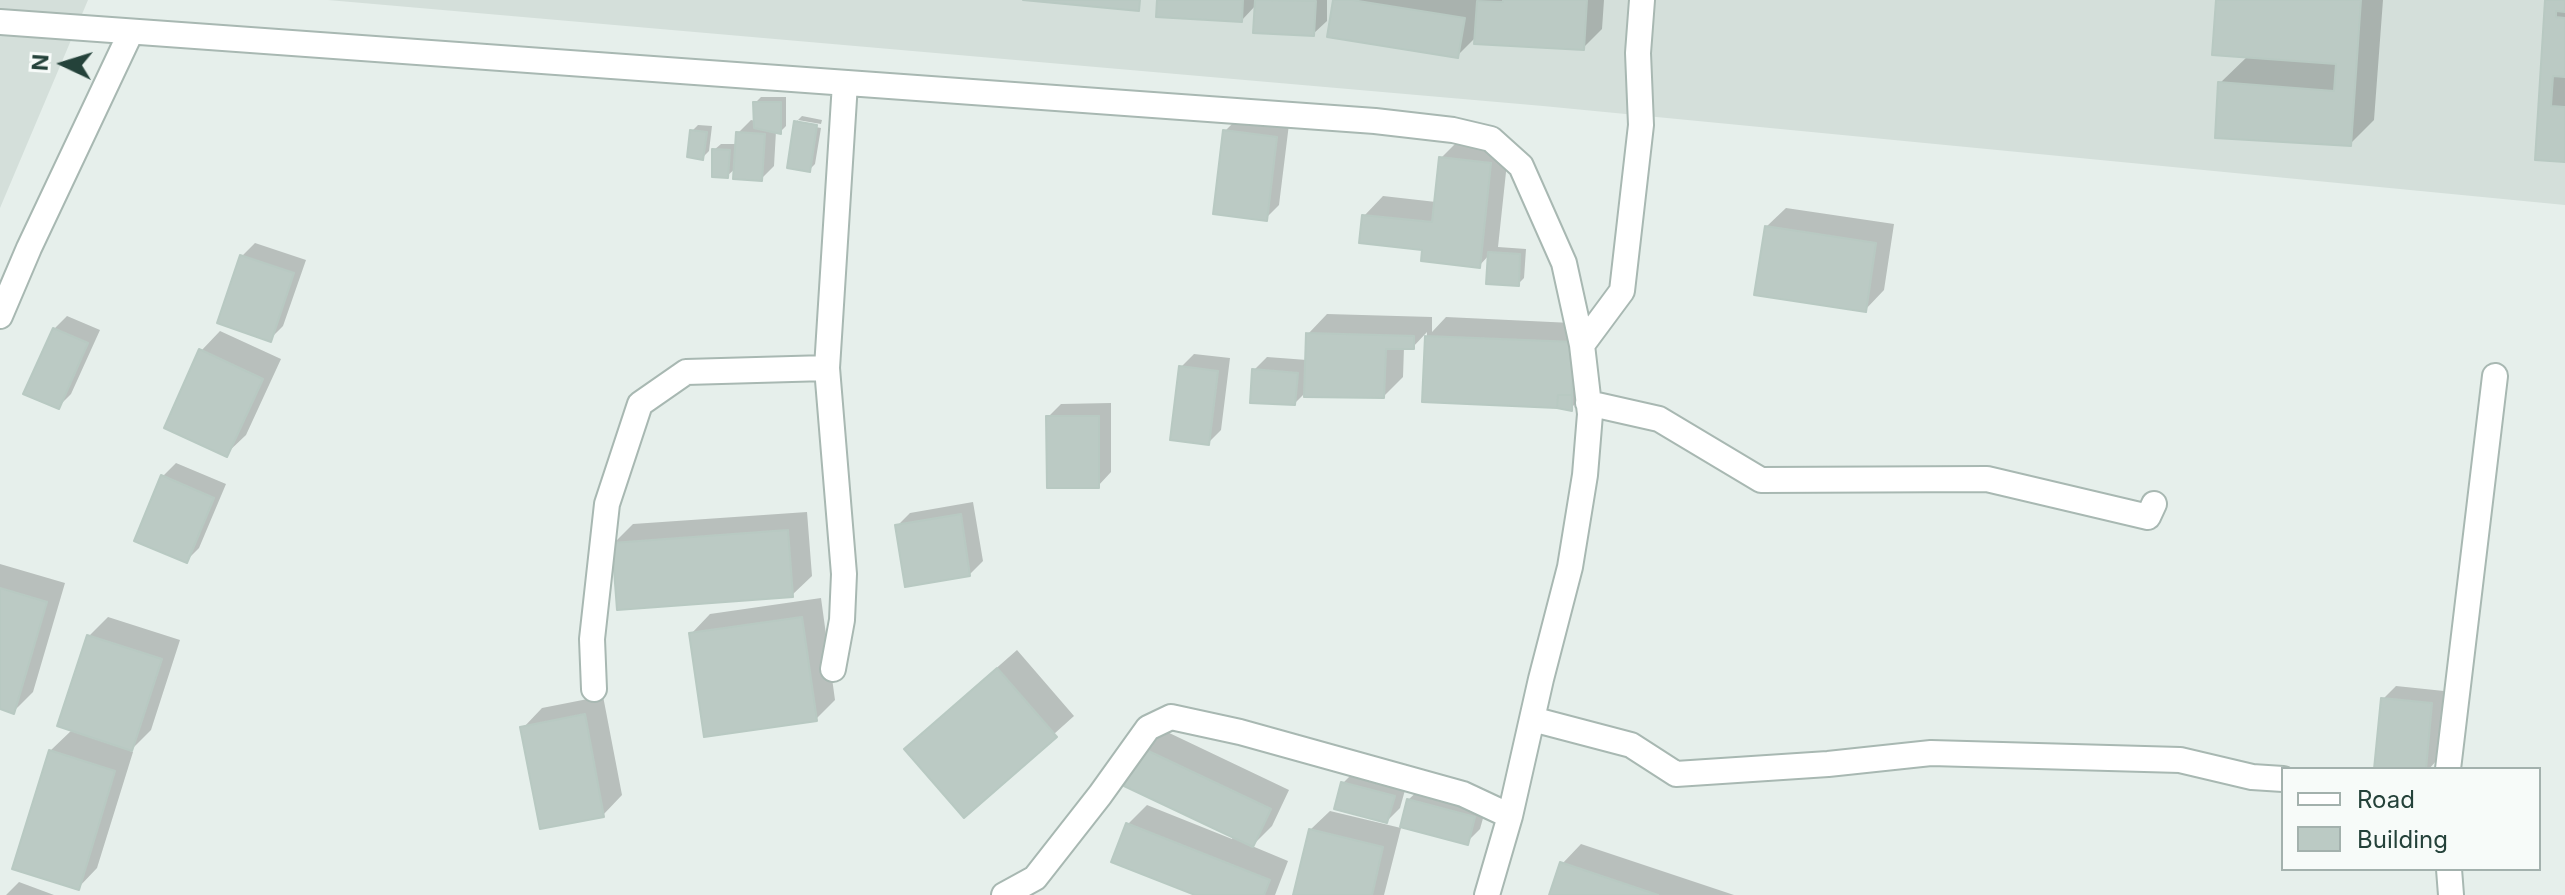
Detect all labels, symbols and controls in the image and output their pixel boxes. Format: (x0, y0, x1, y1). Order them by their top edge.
north arrow (24, 24, 104, 104)
text: N (27, 53, 54, 72)
legend (2281, 767, 2541, 871)
text: Road (2357, 785, 2415, 814)
text: Building (2357, 825, 2448, 854)

